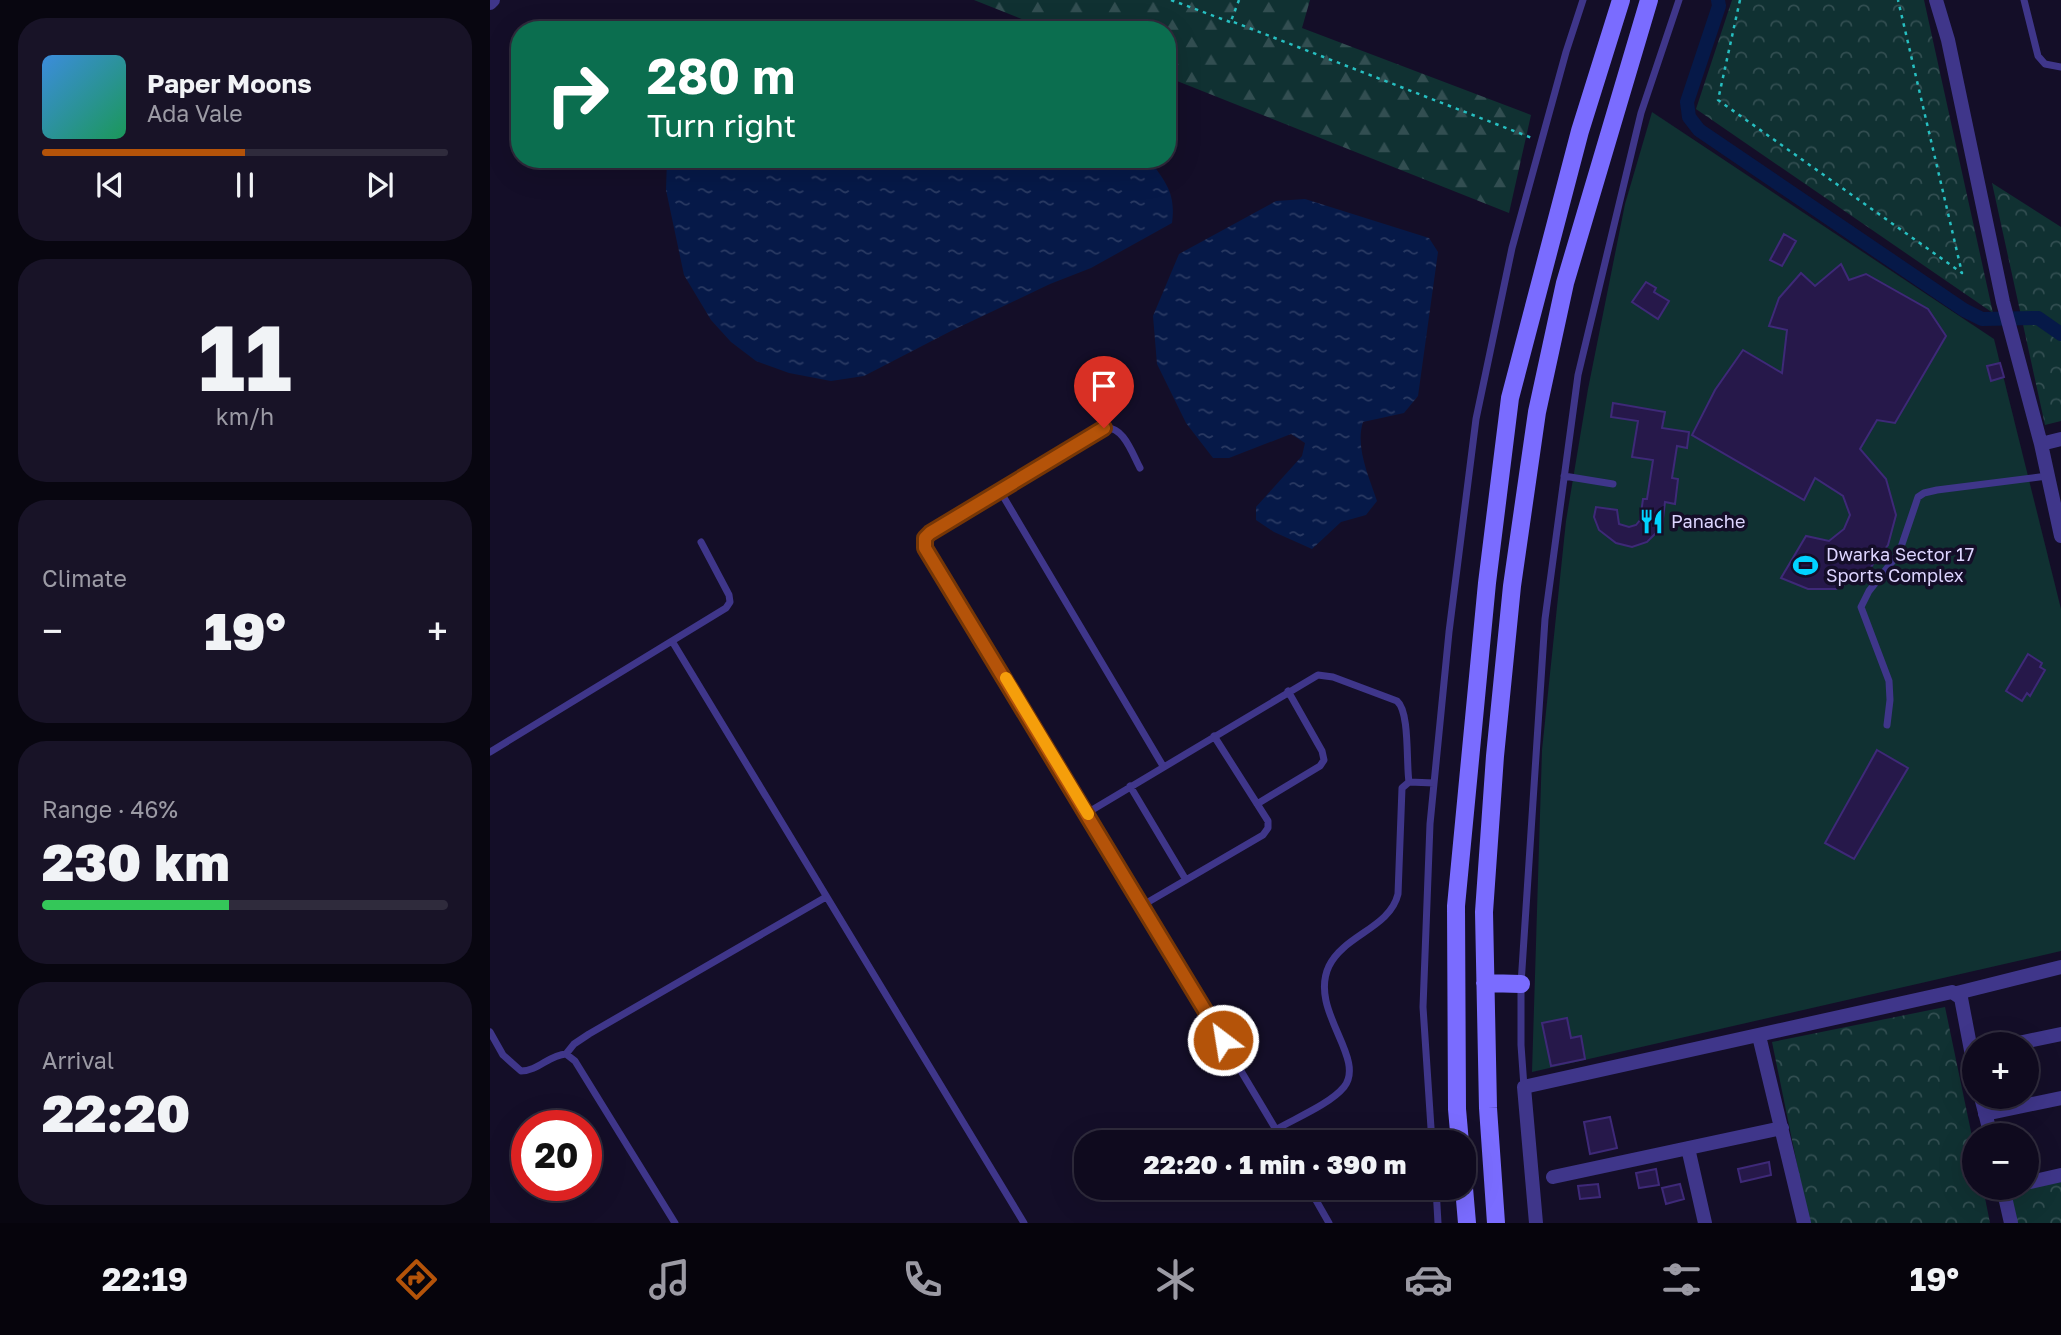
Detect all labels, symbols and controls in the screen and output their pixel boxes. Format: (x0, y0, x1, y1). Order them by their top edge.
text: 280 m (647, 46, 795, 105)
icon: right (532, 49, 623, 140)
text: Paper Moons (147, 68, 312, 99)
text: Ada Vale (147, 99, 243, 127)
text: Turn right (647, 106, 796, 144)
icon: previous (91, 166, 129, 204)
icon: pause (226, 166, 264, 204)
icon: next (361, 166, 399, 204)
text: 11 (198, 302, 292, 411)
pin (1074, 356, 1134, 428)
icon: arrive (1085, 367, 1123, 405)
text: km/h (216, 402, 274, 430)
restaurant icon: Panache (1637, 508, 1665, 536)
place label: Panache (1671, 510, 1745, 532)
place label: Dwarka Sector 17 Sports Complex (1826, 543, 1974, 586)
sports icon: Dwarka Sector 17 Sports Complex (1792, 551, 1820, 579)
text: Climate (42, 564, 127, 592)
text: 19° (204, 599, 286, 661)
text: − (42, 608, 63, 653)
text: + (427, 608, 448, 653)
text: Range · 46% (42, 795, 178, 823)
text: 230 km (42, 830, 230, 892)
position arrow (1186, 1003, 1260, 1077)
map controls (1962, 1032, 2039, 1200)
button: + (1962, 1032, 2039, 1109)
text: Arrival (42, 1046, 114, 1074)
text: 22:20 (42, 1081, 190, 1143)
speed limit sign: 20 (511, 1110, 602, 1201)
button: − (1962, 1123, 2039, 1200)
text: 22:20 · 1 min · 390 m (1144, 1149, 1406, 1180)
icon: directions (392, 1255, 441, 1304)
icon: music (645, 1255, 694, 1304)
icon: phone (898, 1255, 947, 1304)
icon: climate (1151, 1255, 1200, 1304)
icon: car (1404, 1255, 1453, 1304)
icon: filters (1657, 1255, 1706, 1304)
text: 22:19 (102, 1260, 188, 1298)
text: 19° (1910, 1260, 1959, 1298)

